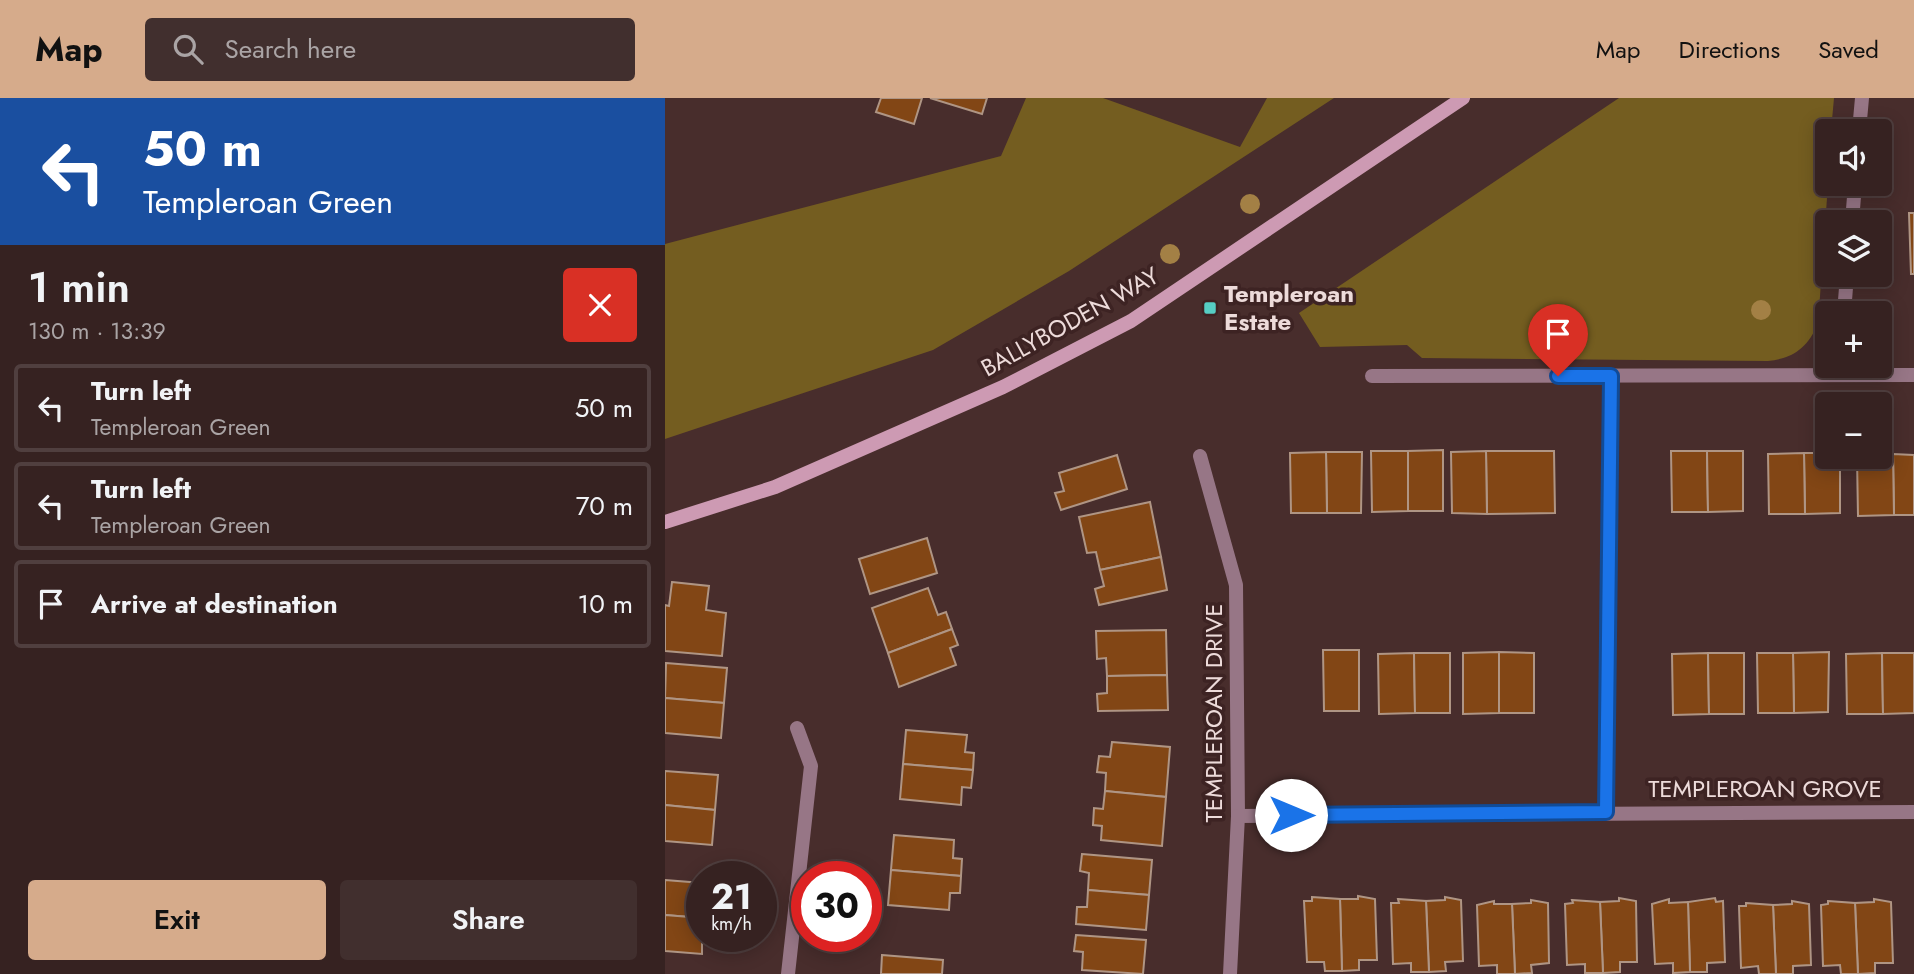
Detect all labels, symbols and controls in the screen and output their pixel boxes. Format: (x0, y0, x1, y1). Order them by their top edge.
search box (145, 18, 635, 81)
text: Map (35, 26, 103, 73)
icon: search (169, 30, 207, 68)
text: Search here (225, 30, 356, 68)
text: Map (1596, 32, 1641, 67)
text: Directions (1679, 32, 1780, 67)
text: Saved (1818, 32, 1879, 67)
text: 50 m (143, 114, 262, 184)
map controls (1815, 119, 1892, 469)
button: sound (1815, 119, 1892, 196)
icon: left (28, 126, 119, 217)
text: Templeroan Green (143, 179, 393, 225)
button: layers (1815, 210, 1892, 287)
text: 1 min (28, 257, 130, 318)
street label: BALLYBODEN WAY (974, 258, 1166, 385)
button: close (563, 268, 637, 342)
place label: Templeroan Estate (1224, 276, 1354, 339)
marker: Templeroan Estate (1202, 300, 1218, 316)
button: + (1815, 301, 1892, 378)
pin (1528, 304, 1588, 376)
text: 130 m · 13:39 (28, 314, 166, 348)
icon: arrive (1539, 315, 1577, 353)
text: Turn left (91, 372, 191, 410)
icon: left (32, 389, 70, 427)
text: 50 m (575, 389, 633, 427)
button: − (1815, 392, 1892, 469)
text: Templeroan Green (91, 410, 271, 444)
text: Turn left (91, 470, 191, 508)
icon: left (32, 487, 70, 525)
text: 70 m (576, 487, 633, 525)
text: Templeroan Green (91, 508, 271, 542)
icon: arrive (32, 585, 70, 623)
text: Arrive at destination (91, 585, 338, 623)
text: 10 m (578, 585, 633, 623)
street label: TEMPLEROAN DRIVE (1196, 604, 1231, 822)
street label: TEMPLEROAN GROVE (1648, 771, 1882, 806)
position arrow (1254, 778, 1328, 852)
speed limit sign: 30 (791, 861, 882, 952)
text: 21 (711, 872, 752, 922)
button: Exit (28, 880, 326, 960)
button: Share (340, 880, 637, 960)
text: km/h (711, 911, 752, 937)

